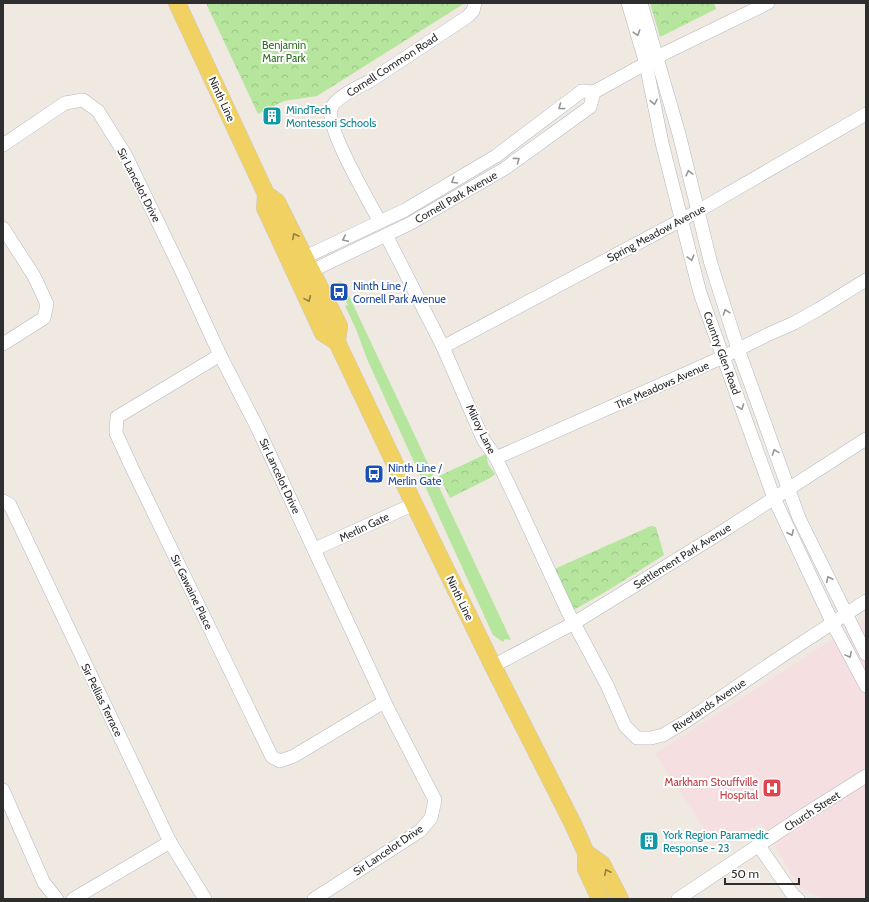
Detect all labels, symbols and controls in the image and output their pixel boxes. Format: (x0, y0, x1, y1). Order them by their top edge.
street label: Cornell Common Road (344, 30, 440, 100)
one-way arrow (632, 30, 641, 37)
park label: Benjamin Marr Park (262, 38, 306, 65)
street label: Ninth Line (206, 74, 239, 124)
one-way arrow (649, 99, 657, 105)
one-way arrow (558, 102, 565, 109)
place label: MindTech Montessori Schools (286, 103, 377, 130)
building icon: MindTech Montessori Schools (261, 105, 283, 127)
street label: Sir Lancelot Drive (114, 146, 164, 225)
one-way arrow (513, 157, 520, 165)
street label: Cornell Park Avenue (412, 168, 500, 226)
one-way arrow (685, 170, 693, 177)
one-way arrow (451, 176, 458, 183)
street label: Spring Meadow Avenue (604, 201, 708, 265)
one-way arrow (292, 233, 299, 240)
one-way arrow (341, 234, 349, 242)
one-way arrow (686, 255, 694, 261)
place label: Ninth Line / Cornell Park Avenue (353, 279, 446, 306)
bus stop icon: Ninth Line / Cornell Park Avenue (328, 281, 350, 303)
one-way arrow (303, 294, 311, 302)
one-way arrow (722, 308, 731, 315)
street label: Country Glen Road (700, 309, 744, 397)
street label: The Meadows Avenue (613, 358, 712, 412)
street label: Milroy Lane (463, 402, 499, 456)
one-way arrow (737, 403, 745, 410)
street label: Sir Lancelot Drive (256, 436, 304, 516)
one-way arrow (772, 448, 780, 455)
place label: Ninth Line / Merlin Gate (388, 461, 442, 488)
bus stop icon: Ninth Line / Merlin Gate (363, 463, 385, 485)
street label: Merlin Gate (337, 509, 391, 545)
street label: Settlement Park Avenue (631, 520, 734, 592)
one-way arrow (786, 529, 794, 537)
street label: Sir Gawaine Place (168, 552, 216, 632)
street label: Ninth Line (443, 573, 477, 623)
one-way arrow (826, 576, 834, 584)
one-way arrow (845, 651, 852, 658)
street label: Sir Pellias Terrace (78, 661, 126, 739)
street label: Riverlands Avenue (670, 675, 749, 735)
place label: Markham Stouffville Hospital (665, 775, 758, 802)
hospital icon: Markham Stouffville Hospital (761, 777, 783, 799)
street label: Church Street (782, 788, 843, 834)
street label: Sir Lancelot Drive (350, 821, 426, 879)
place label: York Region Paramedic Response - 23 (662, 828, 769, 855)
building icon: York Region Paramedic Response - 23 (638, 830, 660, 852)
scale bar (725, 860, 799, 886)
text: 50 m (731, 866, 759, 881)
one-way arrow (604, 869, 612, 877)

